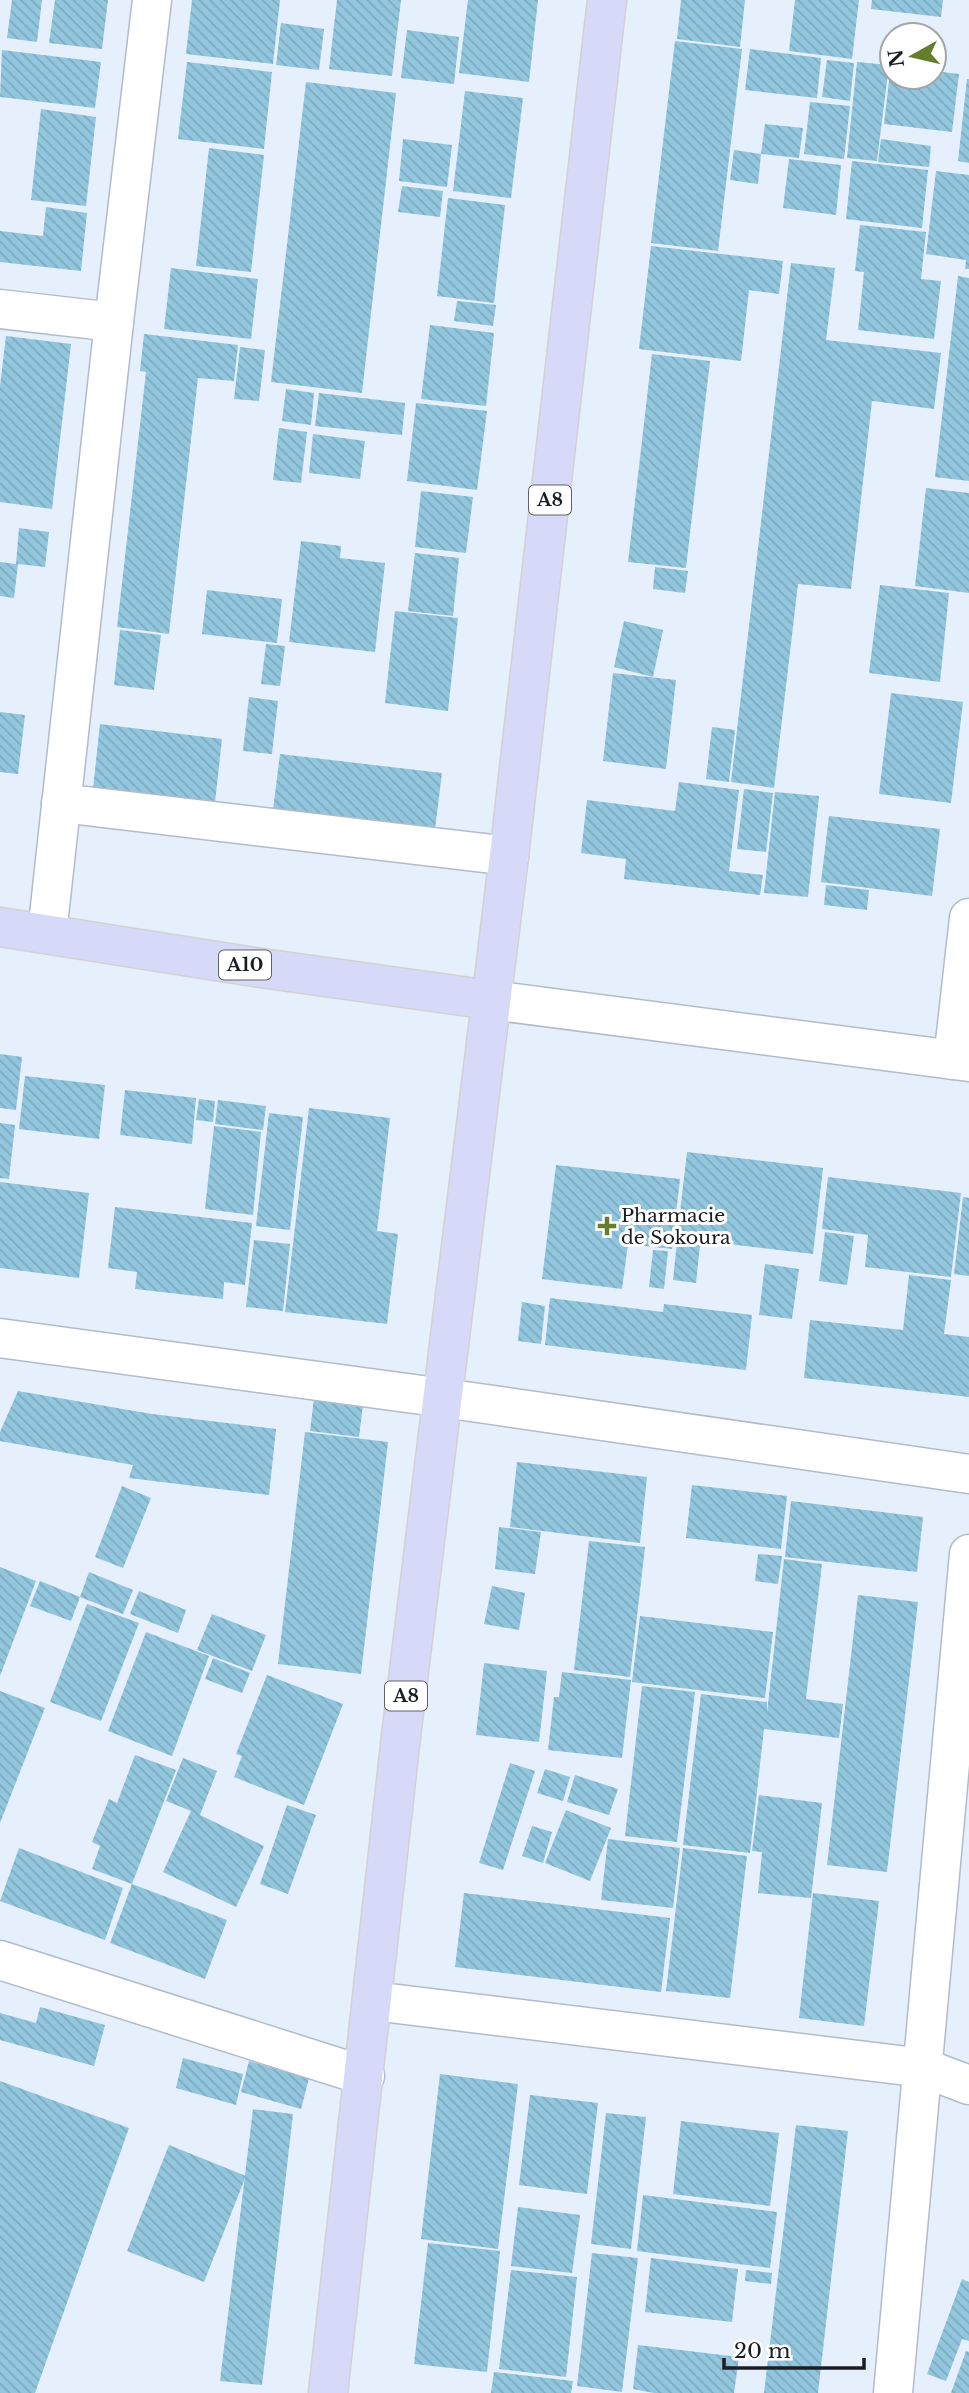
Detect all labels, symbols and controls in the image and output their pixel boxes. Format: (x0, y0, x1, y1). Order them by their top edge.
north arrow (878, 21, 948, 91)
text: N (884, 48, 909, 69)
road number: A8 (529, 486, 571, 514)
road number: A10 (219, 950, 271, 980)
place label: Pharmacie de Sokoura (621, 1204, 731, 1249)
marker: Pharmacie de Sokoura (599, 1218, 615, 1234)
road number: A8 (385, 1681, 427, 1710)
scale bar (724, 2326, 864, 2370)
text: 20 m (734, 2338, 791, 2364)

